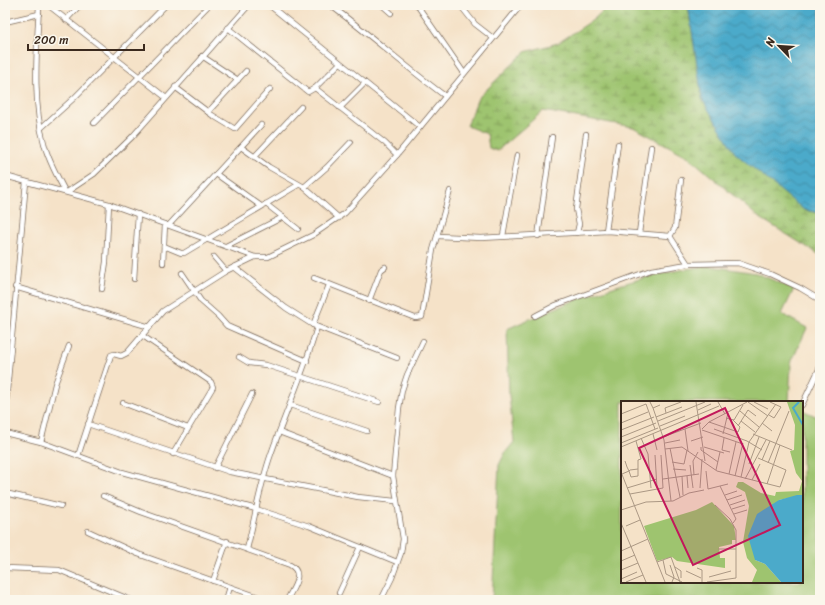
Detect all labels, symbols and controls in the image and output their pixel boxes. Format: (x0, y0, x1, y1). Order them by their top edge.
scale bar (28, 26, 144, 52)
north arrow (759, 26, 799, 66)
text: 200 m (34, 29, 68, 51)
text: N (760, 34, 781, 50)
inset map (621, 401, 803, 583)

